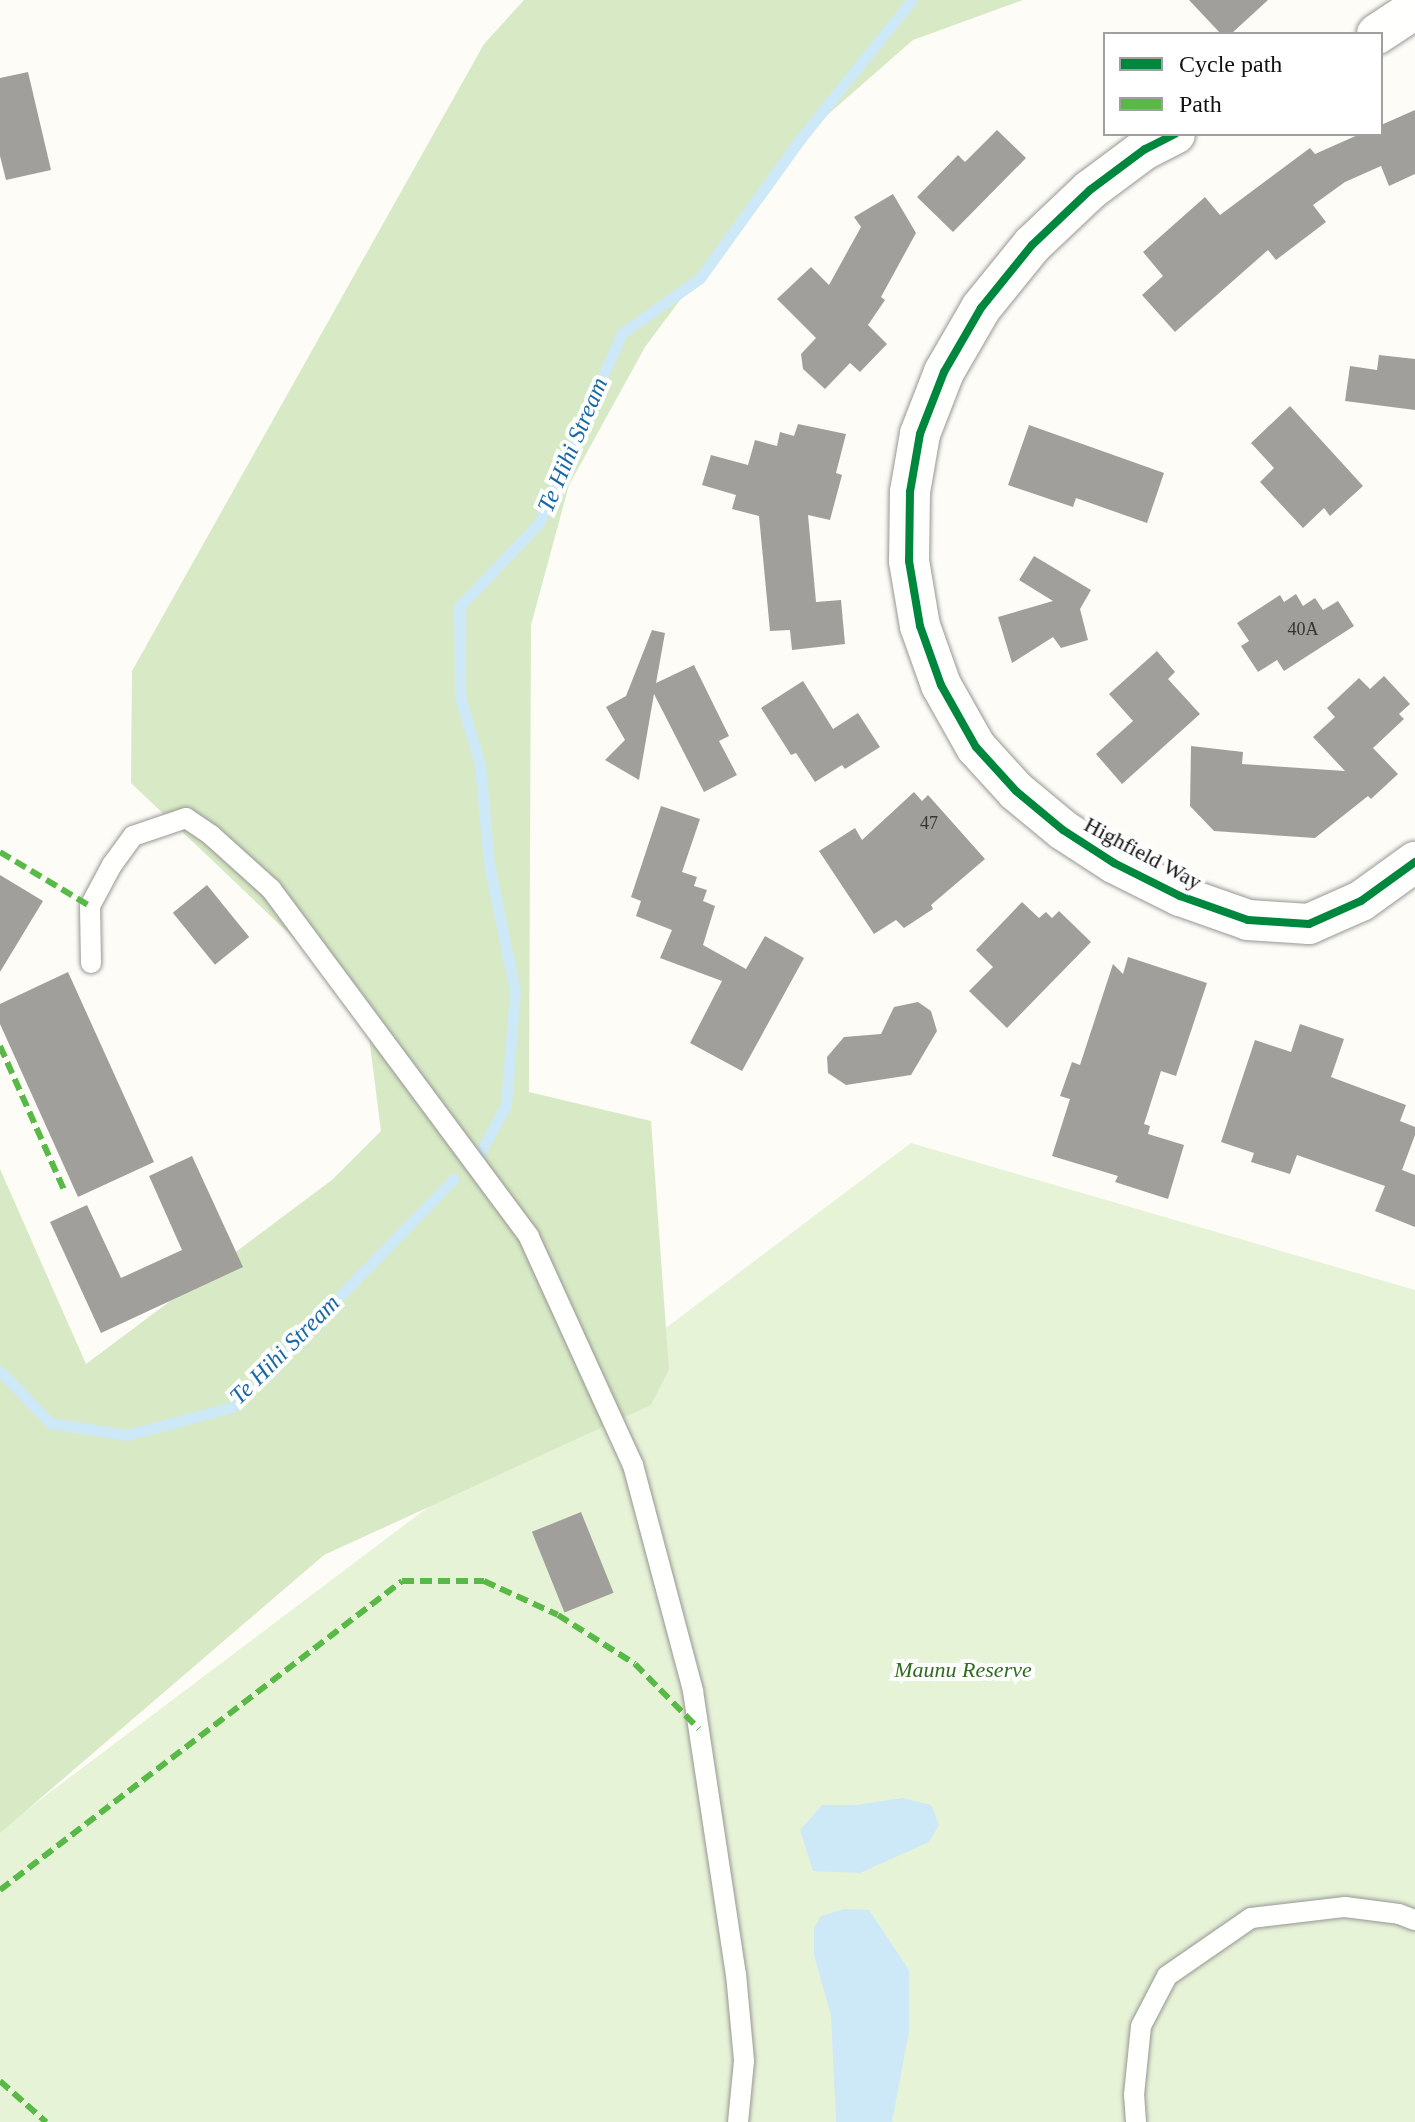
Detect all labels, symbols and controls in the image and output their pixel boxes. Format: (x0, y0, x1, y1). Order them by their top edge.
legend (1103, 32, 1383, 136)
text: Cycle path (1179, 51, 1282, 77)
text: Path (1179, 91, 1222, 117)
water label: Te Hihi Stream (532, 373, 614, 517)
house number: 40A (1288, 618, 1318, 640)
street label: Highfield Way (1080, 811, 1206, 895)
house number: 47 (920, 812, 938, 834)
water label: Te Hihi Stream (224, 1289, 346, 1411)
park label: Maunu Reserve (894, 1657, 1032, 1683)

